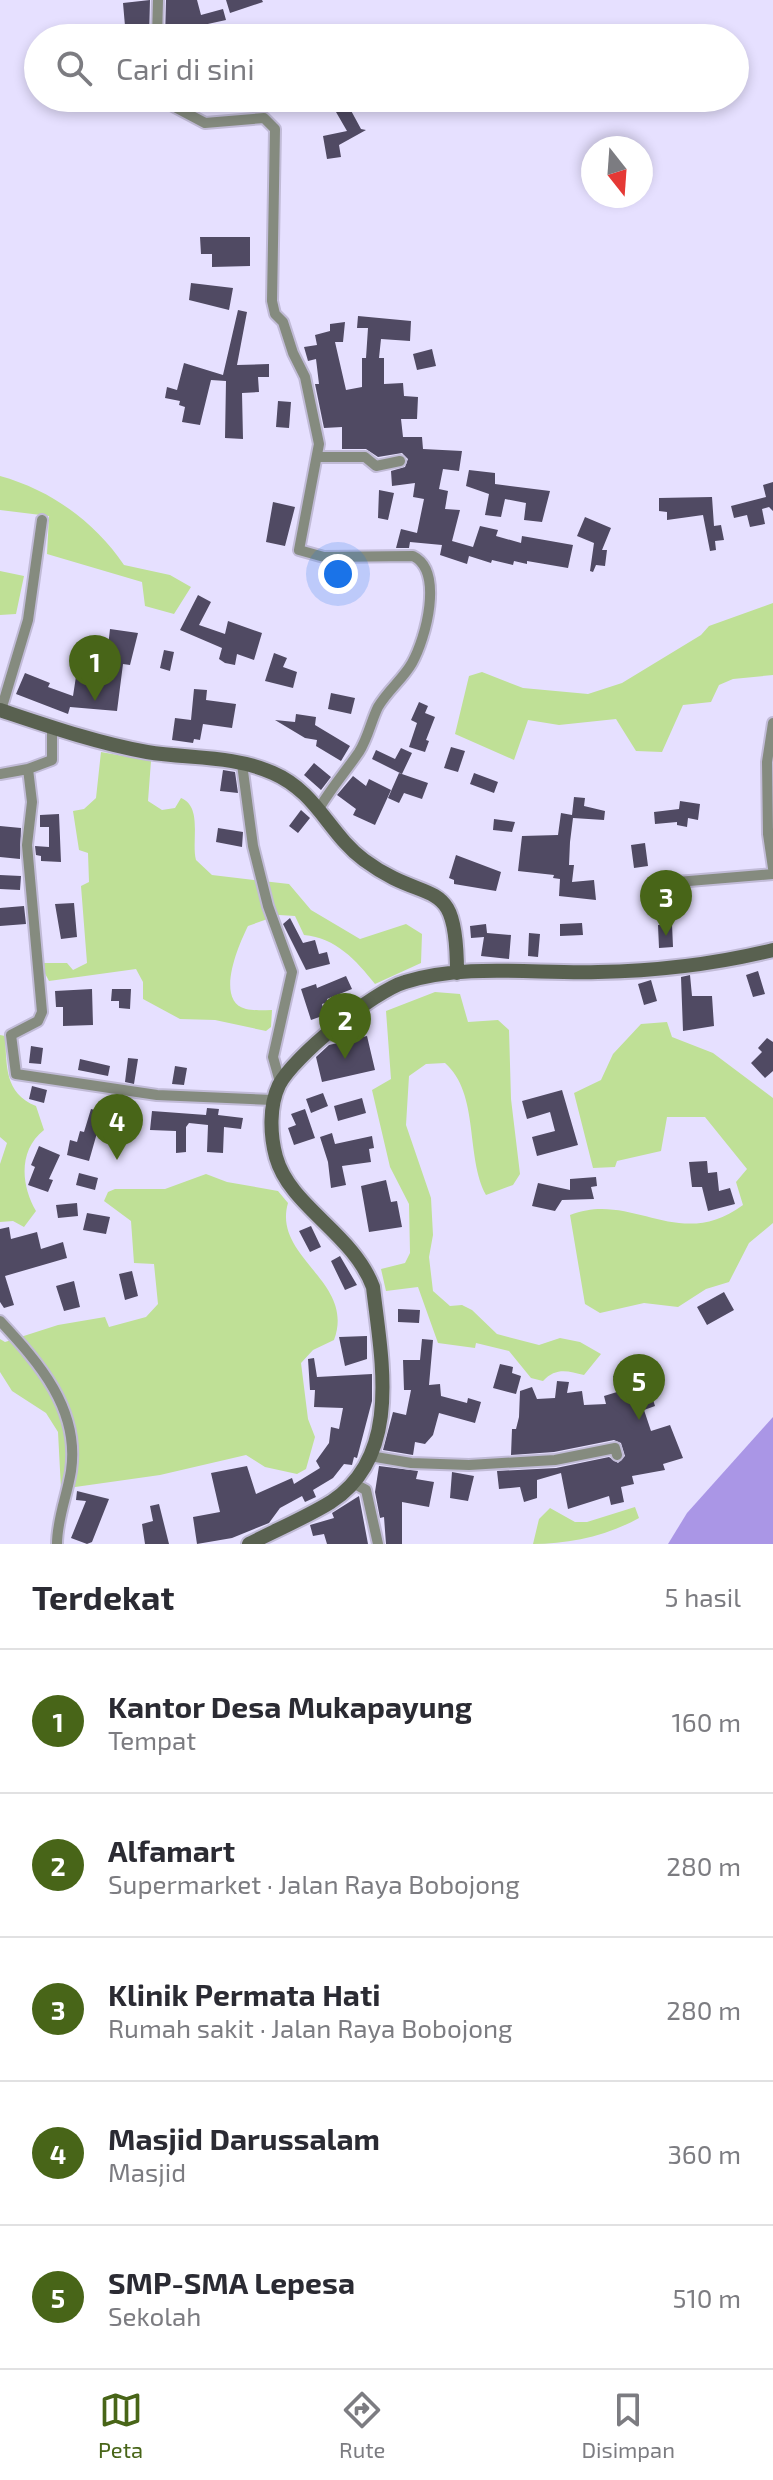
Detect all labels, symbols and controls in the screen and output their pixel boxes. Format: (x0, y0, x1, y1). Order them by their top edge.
search box (24, 24, 749, 112)
icon: search (52, 46, 96, 90)
text: Cari di sini (116, 50, 255, 86)
north arrow (581, 136, 653, 208)
your location (318, 554, 358, 594)
pin: 1 (69, 635, 121, 701)
pin: 3 (640, 870, 692, 936)
pin: 2 (319, 993, 371, 1059)
pin: 4 (91, 1094, 143, 1160)
pin: 5 (613, 1354, 665, 1420)
text: Terdekat (32, 1576, 174, 1617)
text: 5 hasil (665, 1581, 741, 1612)
text: Kantor Desa Mukapayung (108, 1688, 472, 1724)
text: 1 (52, 1706, 64, 1737)
text: 160 m (672, 1706, 741, 1737)
text: Tempat (108, 1724, 196, 1755)
text: Alfamart (108, 1832, 235, 1868)
text: 2 (50, 1850, 66, 1881)
text: 280 m (666, 1850, 741, 1881)
text: Supermarket · Jalan Raya Bobojong (108, 1868, 520, 1899)
text: Klinik Permata Hati (108, 1976, 381, 2012)
text: 3 (51, 1994, 65, 2025)
text: 280 m (666, 1994, 741, 2025)
text: Rumah sakit · Jalan Raya Bobojong (108, 2012, 513, 2043)
text: Masjid Darussalam (108, 2120, 380, 2156)
text: 4 (50, 2138, 66, 2169)
text: 360 m (667, 2138, 741, 2169)
text: Masjid (108, 2156, 186, 2187)
text: SMP-SMA Lepesa (108, 2264, 355, 2300)
text: 5 (51, 2282, 65, 2313)
text: 510 m (672, 2282, 741, 2313)
text: Sekolah (108, 2300, 201, 2331)
tab: Peta (98, 2388, 143, 2462)
tab: Rute (339, 2388, 385, 2462)
tab: Disimpan (581, 2388, 675, 2462)

